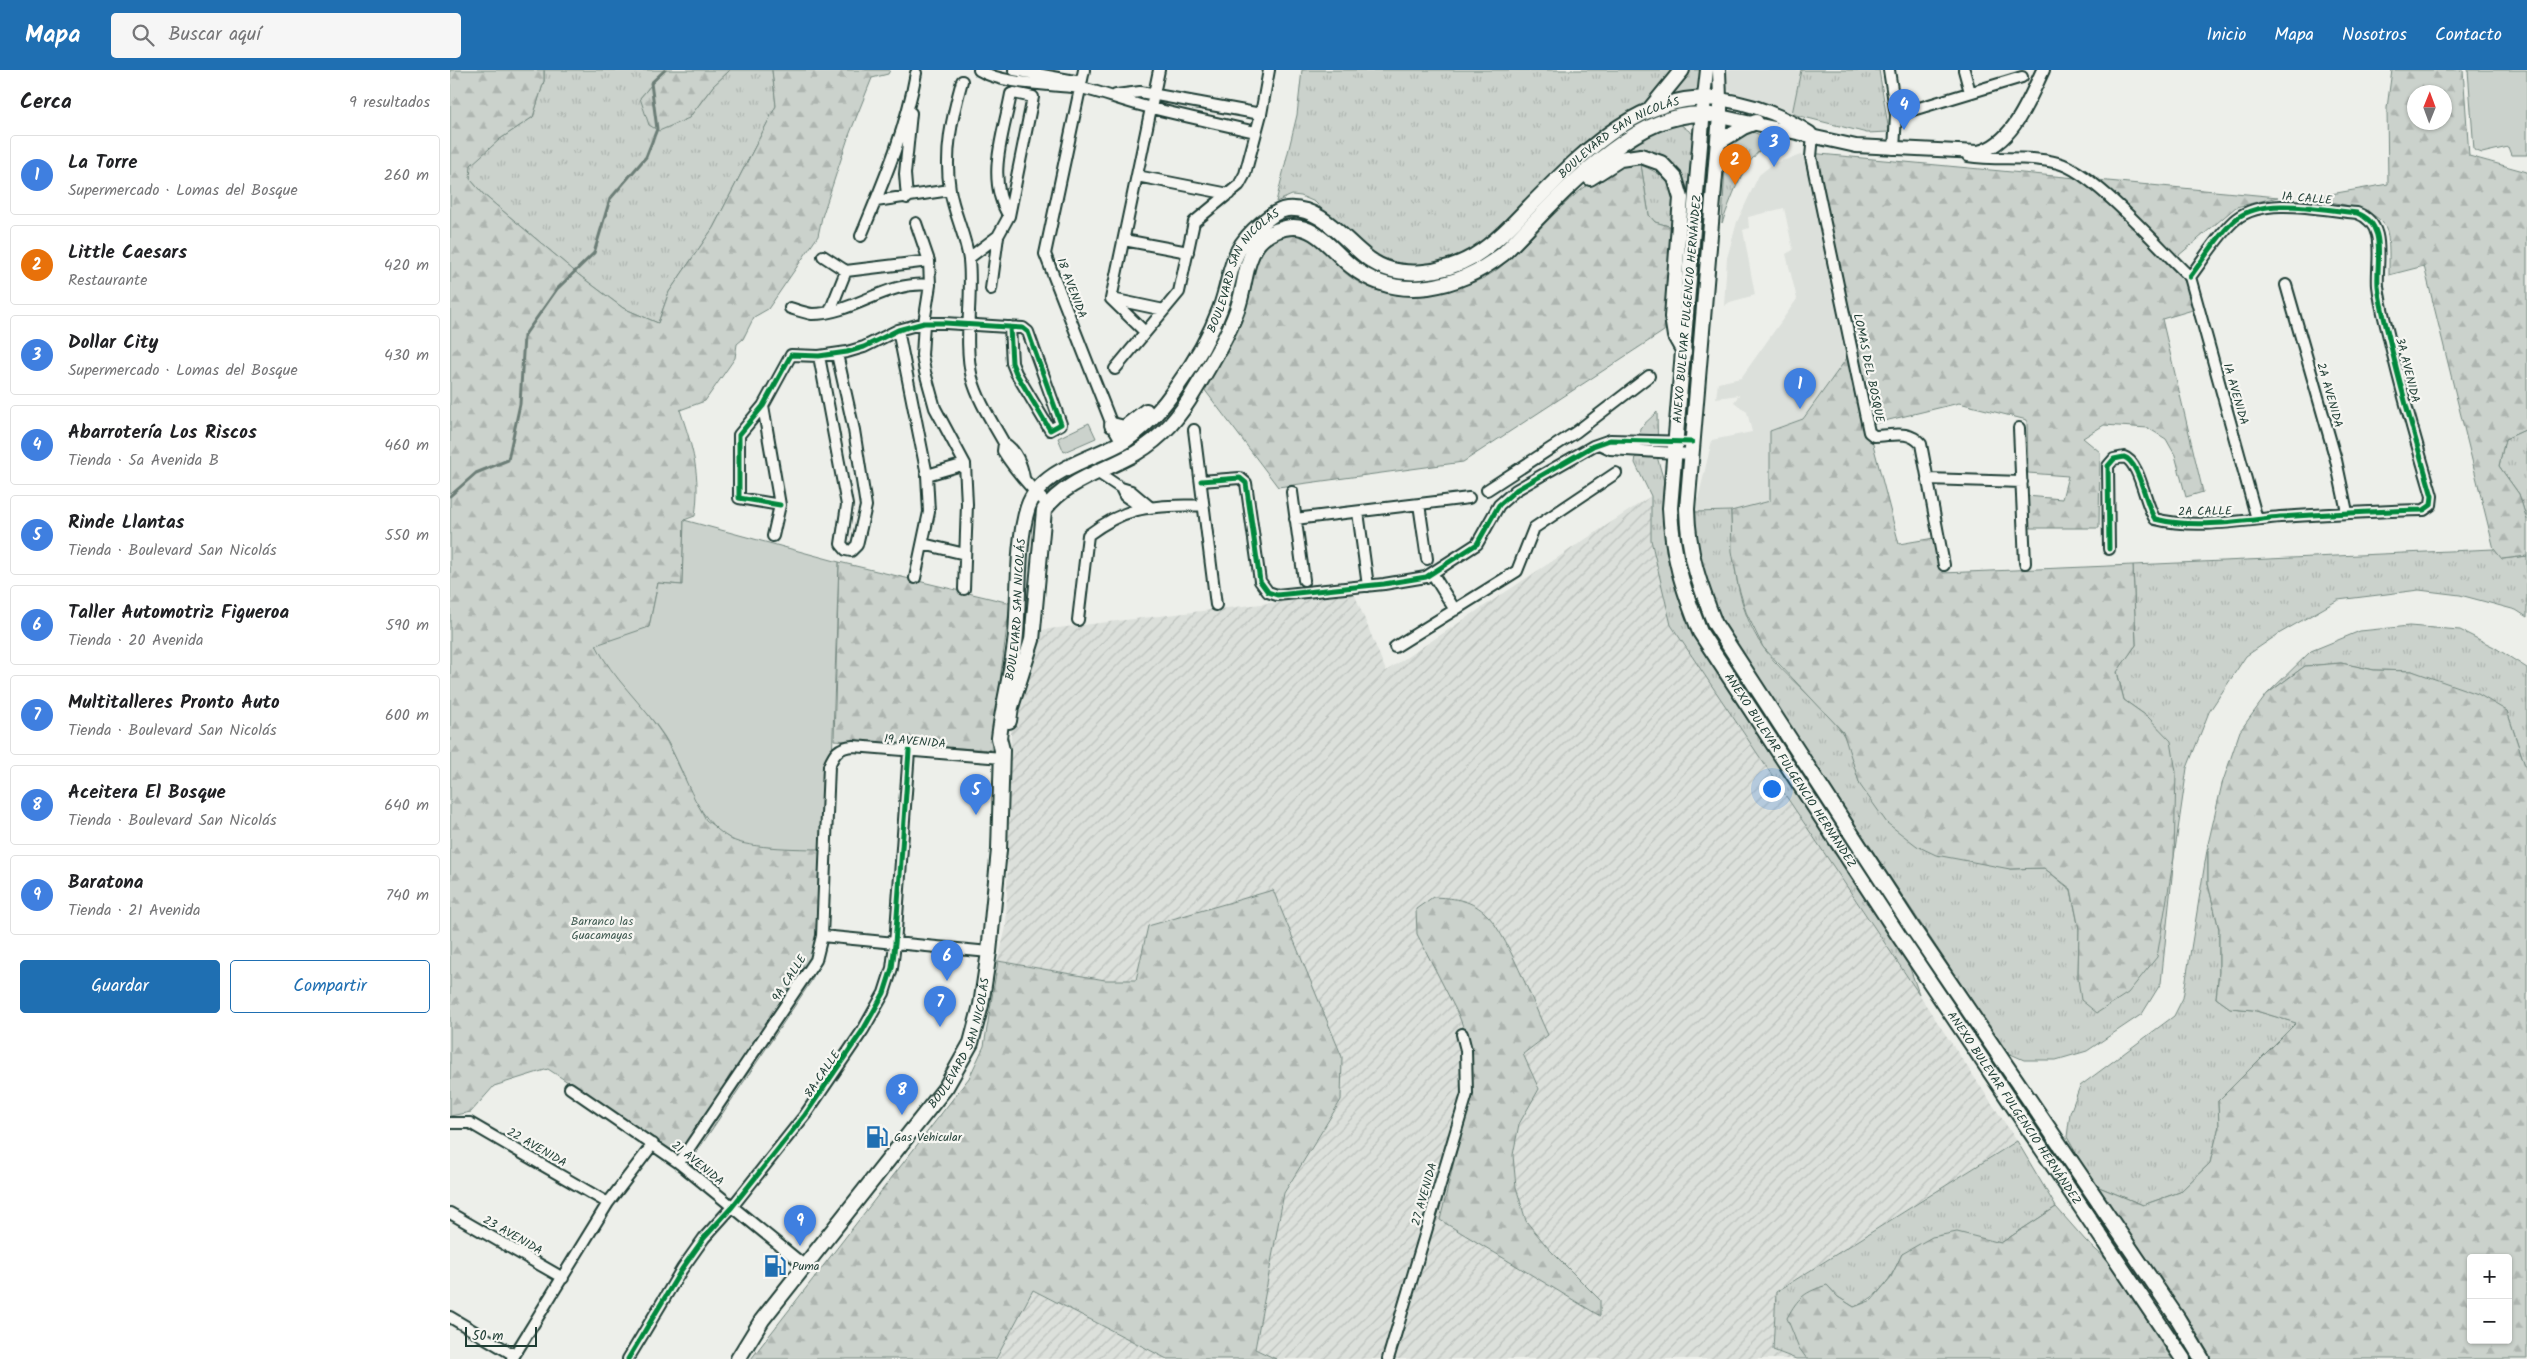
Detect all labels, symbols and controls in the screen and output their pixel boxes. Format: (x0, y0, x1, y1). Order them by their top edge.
search box (111, 13, 461, 58)
text: Mapa (25, 16, 81, 55)
text: Buscar aquí (169, 20, 261, 50)
icon: search (129, 21, 157, 49)
text: Inicio (2206, 21, 2246, 50)
text: Mapa (2274, 21, 2314, 50)
text: Nosotros (2342, 21, 2407, 50)
text: Contacto (2435, 21, 2502, 50)
north arrow (2407, 85, 2452, 130)
text: Cerca (20, 86, 72, 119)
pin: 4 (1888, 89, 1920, 130)
text: 9 resultados (349, 90, 430, 115)
street label: BOULEVARD SAN NICOLÁS (1554, 92, 1682, 183)
pin: 3 (1758, 126, 1790, 167)
pin: 2 (1719, 144, 1751, 185)
text: La Torre (68, 148, 137, 178)
text: 1 (35, 163, 39, 188)
text: 260 m (384, 163, 429, 188)
text: Supermercado · Lomas del Bosque (68, 178, 298, 203)
street label: 1A CALLE (2281, 187, 2334, 210)
street label: ANEXO BULEVAR FULGENCIO HERNÁNDEZ (1668, 194, 1707, 424)
street label: BOULEVARD SAN NICOLÁS (1202, 204, 1284, 336)
text: Little Caesars (68, 238, 187, 268)
text: 2 (32, 253, 42, 278)
text: 420 m (384, 253, 429, 278)
street label: 18 AVENIDA (1051, 255, 1092, 321)
text: Restaurante (68, 268, 147, 293)
street label: LOMAS DEL BOSQUE (1848, 312, 1890, 425)
text: Dollar City (68, 328, 158, 358)
street label: 3A AVENIDA (2390, 336, 2425, 405)
text: 3 (33, 343, 41, 368)
text: 430 m (384, 343, 429, 368)
text: Supermercado · Lomas del Bosque (68, 358, 298, 383)
street label: 2A AVENIDA (2311, 360, 2348, 430)
street label: 1A AVENIDA (2218, 361, 2253, 427)
pin: 1 (1784, 368, 1816, 409)
text: Abarrotería Los Riscos (68, 418, 257, 448)
text: 4 (33, 433, 41, 458)
text: 460 m (384, 433, 429, 458)
text: Tienda · 5a Avenida B (68, 448, 219, 473)
street label: 2A CALLE (2178, 502, 2233, 521)
text: Rinde Llantas (68, 508, 185, 538)
text: 5 (33, 523, 41, 548)
text: 550 m (385, 523, 429, 548)
street label: BOULEVARD SAN NICOLÁS (1000, 537, 1032, 682)
text: Tienda · Boulevard San Nicolás (68, 538, 277, 563)
text: Taller Automotriz Figueroa (68, 598, 289, 628)
text: 6 (33, 613, 41, 638)
text: 590 m (385, 613, 429, 638)
text: Tienda · 20 Avenida (68, 628, 203, 653)
street label: ANEXO BULEVAR FULGENCIO HERNÁNDEZ (1719, 669, 1861, 872)
text: Multitalleres Pronto Auto (68, 688, 280, 718)
text: 7 (33, 703, 41, 728)
text: 600 m (385, 703, 429, 728)
text: Tienda · Boulevard San Nicolás (68, 718, 277, 743)
street label: 19 AVENIDA (883, 729, 947, 754)
pin: 5 (960, 774, 992, 815)
your location (1759, 776, 1785, 802)
text: Aceitera El Bosque (68, 778, 226, 808)
text: 8 (32, 793, 42, 818)
text: 640 m (384, 793, 429, 818)
text: Tienda · Boulevard San Nicolás (68, 808, 277, 833)
text: Baratona (68, 868, 144, 898)
text: 9 (33, 883, 41, 908)
text: 740 m (386, 883, 429, 908)
text: Tienda · 21 Avenida (68, 898, 200, 923)
park label: Barranco las Guacamayas (571, 912, 633, 945)
pin: 6 (931, 940, 963, 981)
street label: 9A CALLE (767, 950, 812, 1005)
button: Guardar (20, 960, 220, 1013)
button: Compartir (230, 960, 430, 1013)
street label: BOULEVARD SAN NICOLÁS (924, 976, 995, 1113)
pin: 7 (924, 986, 956, 1027)
street label: ANEXO BULEVAR FULGENCIO HERNÁNDEZ (1942, 1008, 2086, 1209)
street label: 8A CALLE (799, 1046, 846, 1102)
pin: 8 (886, 1074, 918, 1115)
street label: 22 AVENIDA (503, 1123, 570, 1172)
fuel station icon: Gas Vehicular (864, 1124, 890, 1150)
place label: Gas Vehicular (894, 1128, 963, 1147)
street label: 21 AVENIDA (667, 1136, 728, 1191)
street label: 27 AVENIDA (1406, 1160, 1443, 1228)
pin: 9 (784, 1205, 816, 1246)
street label: 23 AVENIDA (479, 1211, 546, 1260)
fuel station icon: Puma (762, 1253, 788, 1279)
map controls (2467, 1254, 2512, 1344)
button: + (2467, 1254, 2512, 1299)
place label: Puma (792, 1257, 820, 1276)
button: − (2467, 1299, 2512, 1344)
scale bar (465, 1324, 538, 1347)
text: 50 m (472, 1325, 503, 1347)

